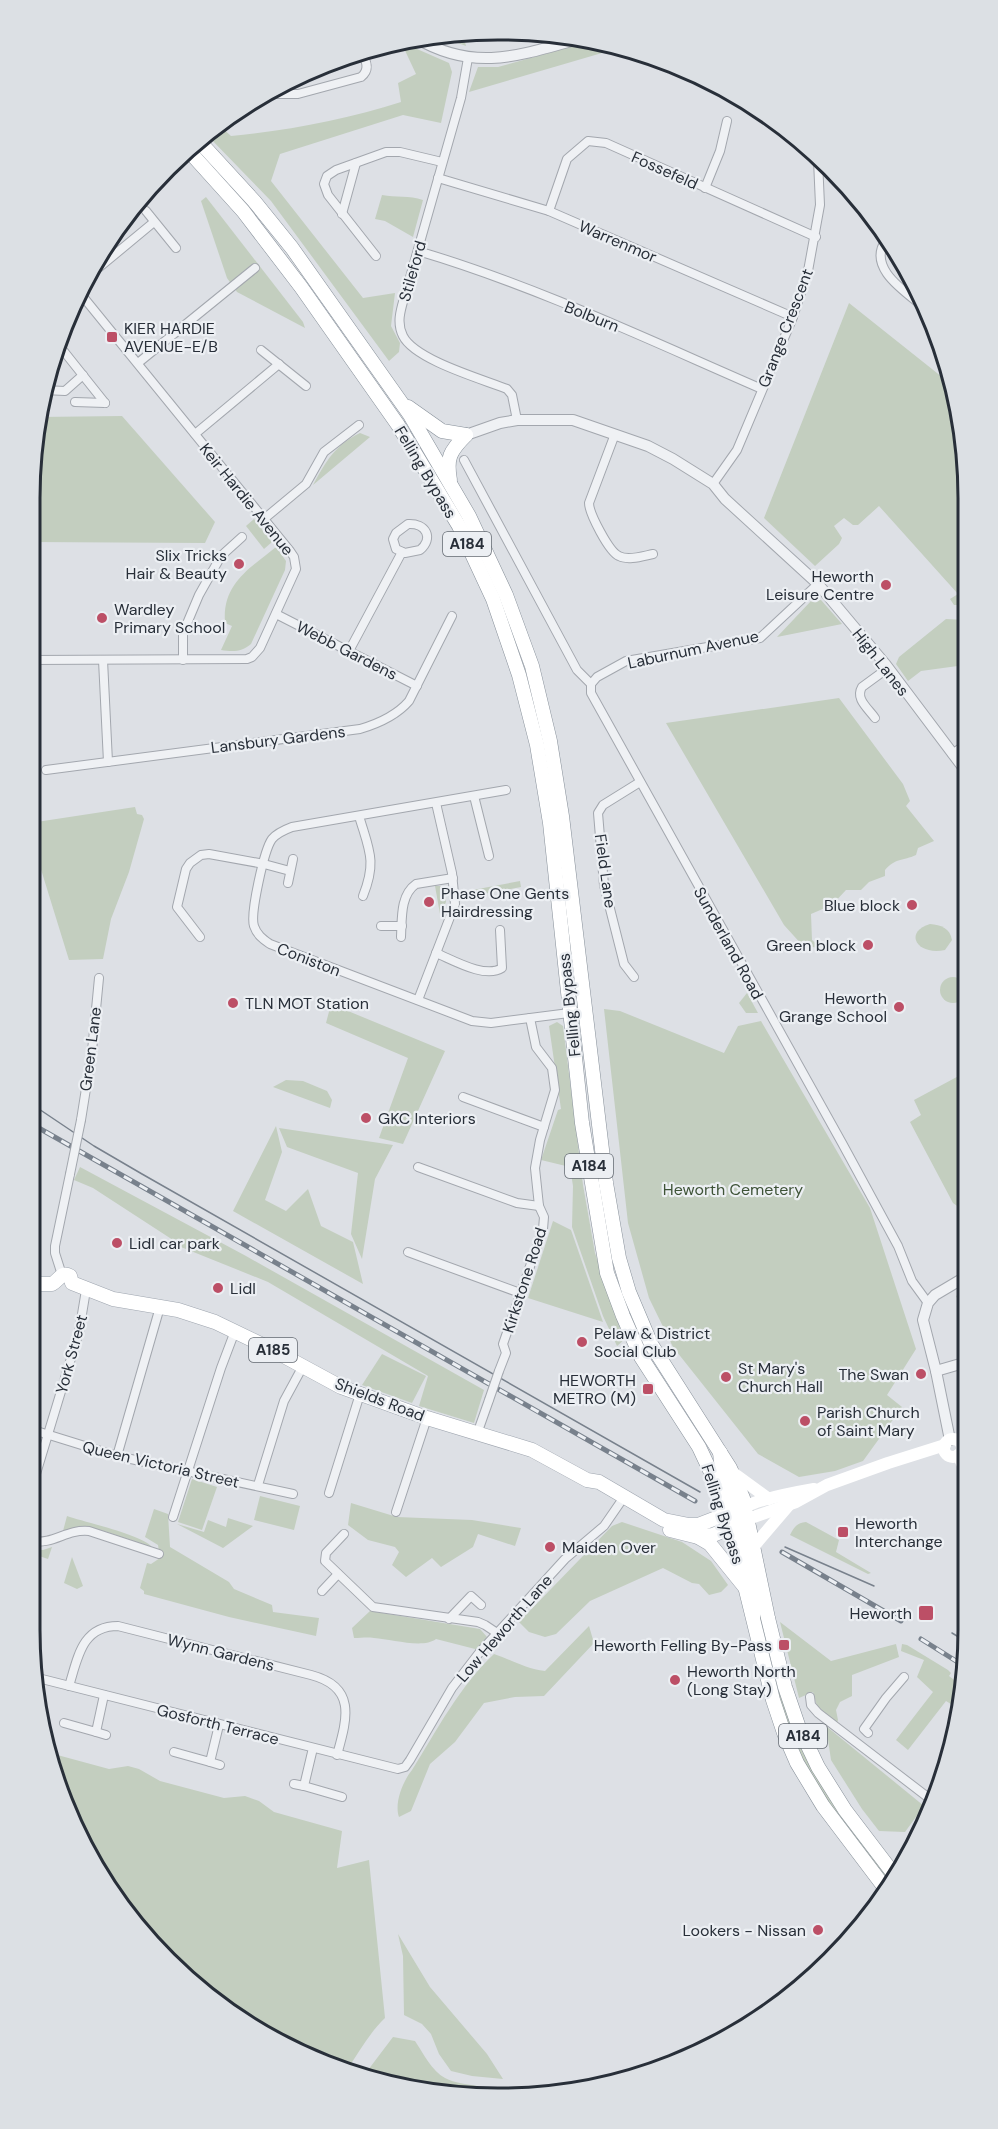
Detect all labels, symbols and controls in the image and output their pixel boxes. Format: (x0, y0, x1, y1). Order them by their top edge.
street label: Fossefeld (628, 146, 701, 194)
street label: Warrenmor (576, 216, 660, 267)
street label: Stileford (394, 238, 431, 304)
street label: Grange Crescent (753, 266, 818, 391)
street label: Bolburn (561, 296, 622, 337)
place label: KIER HARDIE AVENUE-E/B (124, 318, 218, 357)
marker: KIER HARDIE AVENUE-E/B (105, 330, 119, 344)
street label: Felling Bypass (390, 422, 461, 522)
street label: Keir Hardie Avenue (195, 439, 298, 560)
road number: A184 (443, 532, 491, 556)
place label: Slix Tricks Hair & Beauty (126, 545, 227, 584)
marker: Slix Tricks Hair & Beauty (232, 557, 246, 571)
place label: Heworth Leisure Centre (766, 566, 874, 605)
marker: Heworth Leisure Centre (879, 578, 893, 592)
place label: Wardley Primary School (114, 599, 225, 638)
marker: Wardley Primary School (95, 611, 109, 625)
street label: Webb Gardens (293, 616, 401, 685)
street label: High Lanes (848, 624, 914, 701)
street label: Laburnum Avenue (626, 625, 761, 674)
street label: Lansbury Gardens (210, 721, 347, 758)
street label: Field Lane (590, 833, 621, 910)
place label: Phase One Gents Hairdressing (441, 883, 569, 922)
street label: Sunderland Road (689, 883, 768, 1003)
marker: Phase One Gents Hairdressing (422, 895, 436, 909)
place label: Blue block (824, 895, 900, 916)
marker: Blue block (905, 898, 919, 912)
place label: Green block (766, 935, 856, 956)
street label: Coniston (274, 938, 344, 981)
marker: Green block (861, 938, 875, 952)
street label: Felling Bypass (554, 952, 585, 1058)
place label: Heworth Grange School (779, 988, 887, 1027)
place label: TLN MOT Station (245, 993, 369, 1014)
marker: TLN MOT Station (226, 996, 240, 1010)
marker: Heworth Grange School (892, 1000, 906, 1014)
street label: Green Lane (75, 1006, 106, 1092)
place label: GKC Interiors (378, 1108, 476, 1129)
marker: GKC Interiors (359, 1111, 373, 1125)
road number: A184 (565, 1154, 613, 1178)
park label: Heworth Cemetery (663, 1179, 803, 1200)
street label: Kirkstone Road (498, 1225, 551, 1336)
place label: Lidl car park (129, 1233, 220, 1254)
marker: Lidl car park (110, 1236, 124, 1250)
place label: Lidl (230, 1278, 256, 1299)
marker: Lidl (211, 1281, 225, 1295)
street label: York Street (51, 1312, 92, 1396)
place label: Pelaw & District Social Club (594, 1323, 710, 1362)
marker: Pelaw & District Social Club (575, 1335, 589, 1349)
road number: A185 (249, 1338, 297, 1362)
place label: St Mary's Church Hall (738, 1358, 823, 1397)
place label: The Swan (838, 1364, 909, 1385)
marker: The Swan (914, 1367, 928, 1381)
place label: HEWORTH METRO (M) (553, 1370, 636, 1409)
marker: St Mary's Church Hall (719, 1370, 733, 1384)
street label: Shields Road (332, 1373, 428, 1426)
marker: HEWORTH METRO (M) (641, 1382, 655, 1396)
place label: Parish Church of Saint Mary (817, 1402, 920, 1441)
marker: Parish Church of Saint Mary (798, 1414, 812, 1428)
street label: Queen Victoria Street (80, 1436, 241, 1493)
street label: Felling Bypass (696, 1461, 749, 1567)
place label: Heworth Interchange (855, 1513, 943, 1552)
marker: Heworth Interchange (836, 1525, 850, 1539)
place label: Maiden Over (562, 1537, 656, 1558)
marker: Maiden Over (543, 1540, 557, 1554)
street label: Low Heworth Lane (452, 1570, 557, 1686)
place label: Heworth (850, 1603, 912, 1624)
marker: Heworth (917, 1604, 935, 1622)
street label: Wynn Gardens (165, 1629, 277, 1676)
place label: Heworth Felling By-Pass (594, 1635, 772, 1656)
marker: Heworth Felling By-Pass (777, 1638, 791, 1652)
place label: Heworth North (Long Stay) (687, 1661, 796, 1700)
marker: Heworth North (Long Stay) (668, 1673, 682, 1687)
street label: Gosforth Terrace (155, 1699, 281, 1750)
road number: A184 (779, 1724, 827, 1748)
place label: Lookers - Nissan (682, 1920, 806, 1941)
marker: Lookers - Nissan (811, 1923, 825, 1937)

